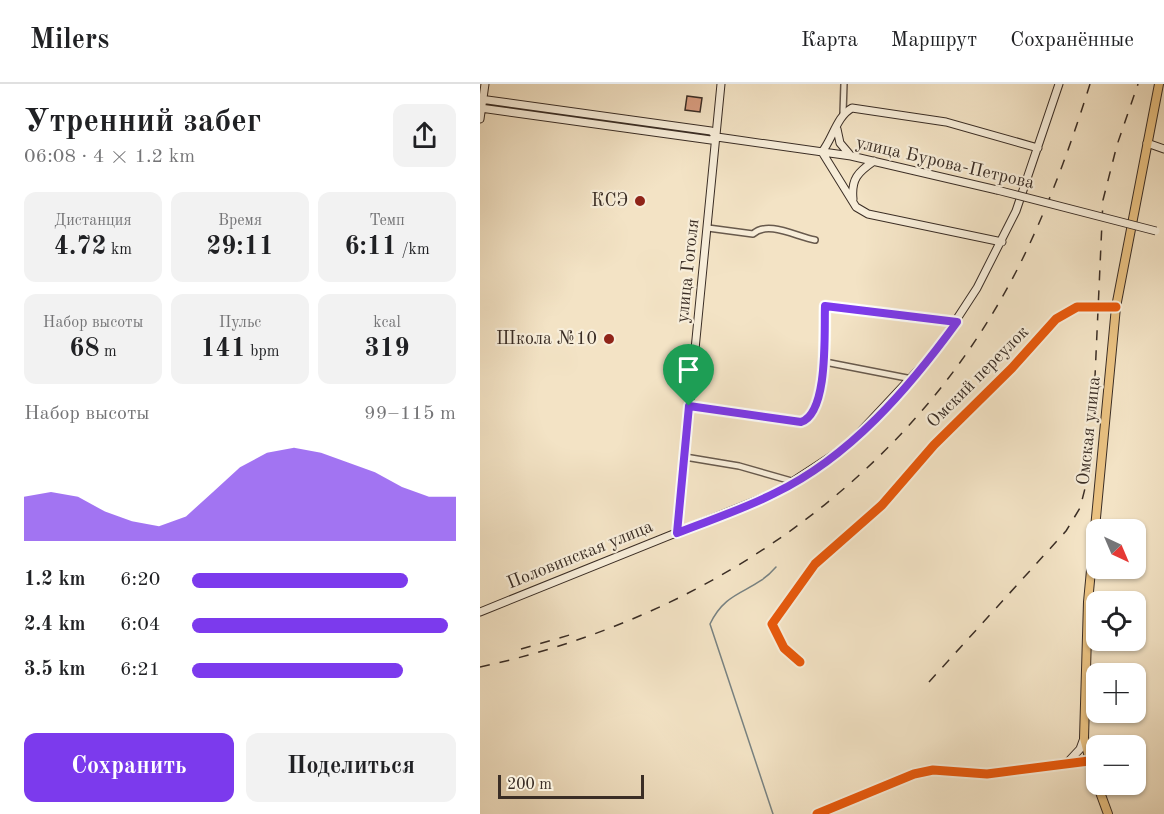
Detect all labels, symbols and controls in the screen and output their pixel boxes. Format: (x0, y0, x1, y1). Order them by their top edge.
text: Milers (30, 27, 109, 55)
text: Карта (801, 30, 858, 51)
text: Маршрут (891, 30, 977, 51)
text: Сохранённые (1010, 30, 1134, 51)
button: share (393, 104, 456, 167)
text: Утренний забег (24, 106, 261, 139)
street label: улица Бурова-Петрова (854, 134, 1036, 192)
text: 06:08 · 4 × 1.2 km (24, 147, 195, 167)
place label: КСЭ (591, 192, 628, 210)
marker: КСЭ (633, 194, 647, 208)
text: Дистанция (54, 213, 132, 229)
text: Время (218, 213, 262, 229)
text: Темп (369, 213, 405, 229)
street label: улица Гоголя (674, 218, 702, 324)
text: 4.72 (54, 234, 107, 260)
text: 29:11 (206, 234, 274, 260)
text: 6:11 (344, 234, 397, 260)
text: km (107, 242, 132, 258)
text: /km (397, 242, 430, 258)
text: Набор высоты (43, 315, 143, 331)
text: Пульс (219, 315, 261, 331)
text: kcal (373, 315, 401, 331)
street label: Омский переулок (924, 323, 1032, 431)
place label: Школа №10 (496, 330, 597, 348)
marker: Школа №10 (602, 332, 616, 346)
text: 68 (69, 336, 99, 362)
text: 141 (201, 336, 246, 362)
text: 319 (364, 336, 410, 362)
text: m (99, 344, 117, 360)
text: bpm (246, 344, 279, 360)
pin (663, 344, 714, 406)
icon: arrive (672, 353, 705, 386)
street label: Омская улица (1074, 376, 1104, 486)
text: Набор высоты (24, 404, 150, 424)
text: 99–115 m (364, 404, 456, 424)
street label: Половинская улица (505, 517, 656, 592)
north arrow (1086, 519, 1146, 579)
map controls (1086, 519, 1146, 795)
text: 1.2 km (24, 570, 86, 590)
text: 6:20 (120, 570, 160, 590)
button: locate (1086, 591, 1146, 651)
text: 2.4 km (24, 615, 86, 635)
text: 6:04 (120, 615, 160, 635)
text: 3.5 km (24, 660, 86, 680)
text: 6:21 (120, 660, 160, 680)
button: + (1086, 663, 1146, 723)
button: Сохранить (24, 733, 234, 802)
button: Поделиться (246, 733, 456, 802)
button: − (1086, 735, 1146, 795)
scale bar (498, 772, 644, 800)
text: 200 m (507, 777, 552, 793)

